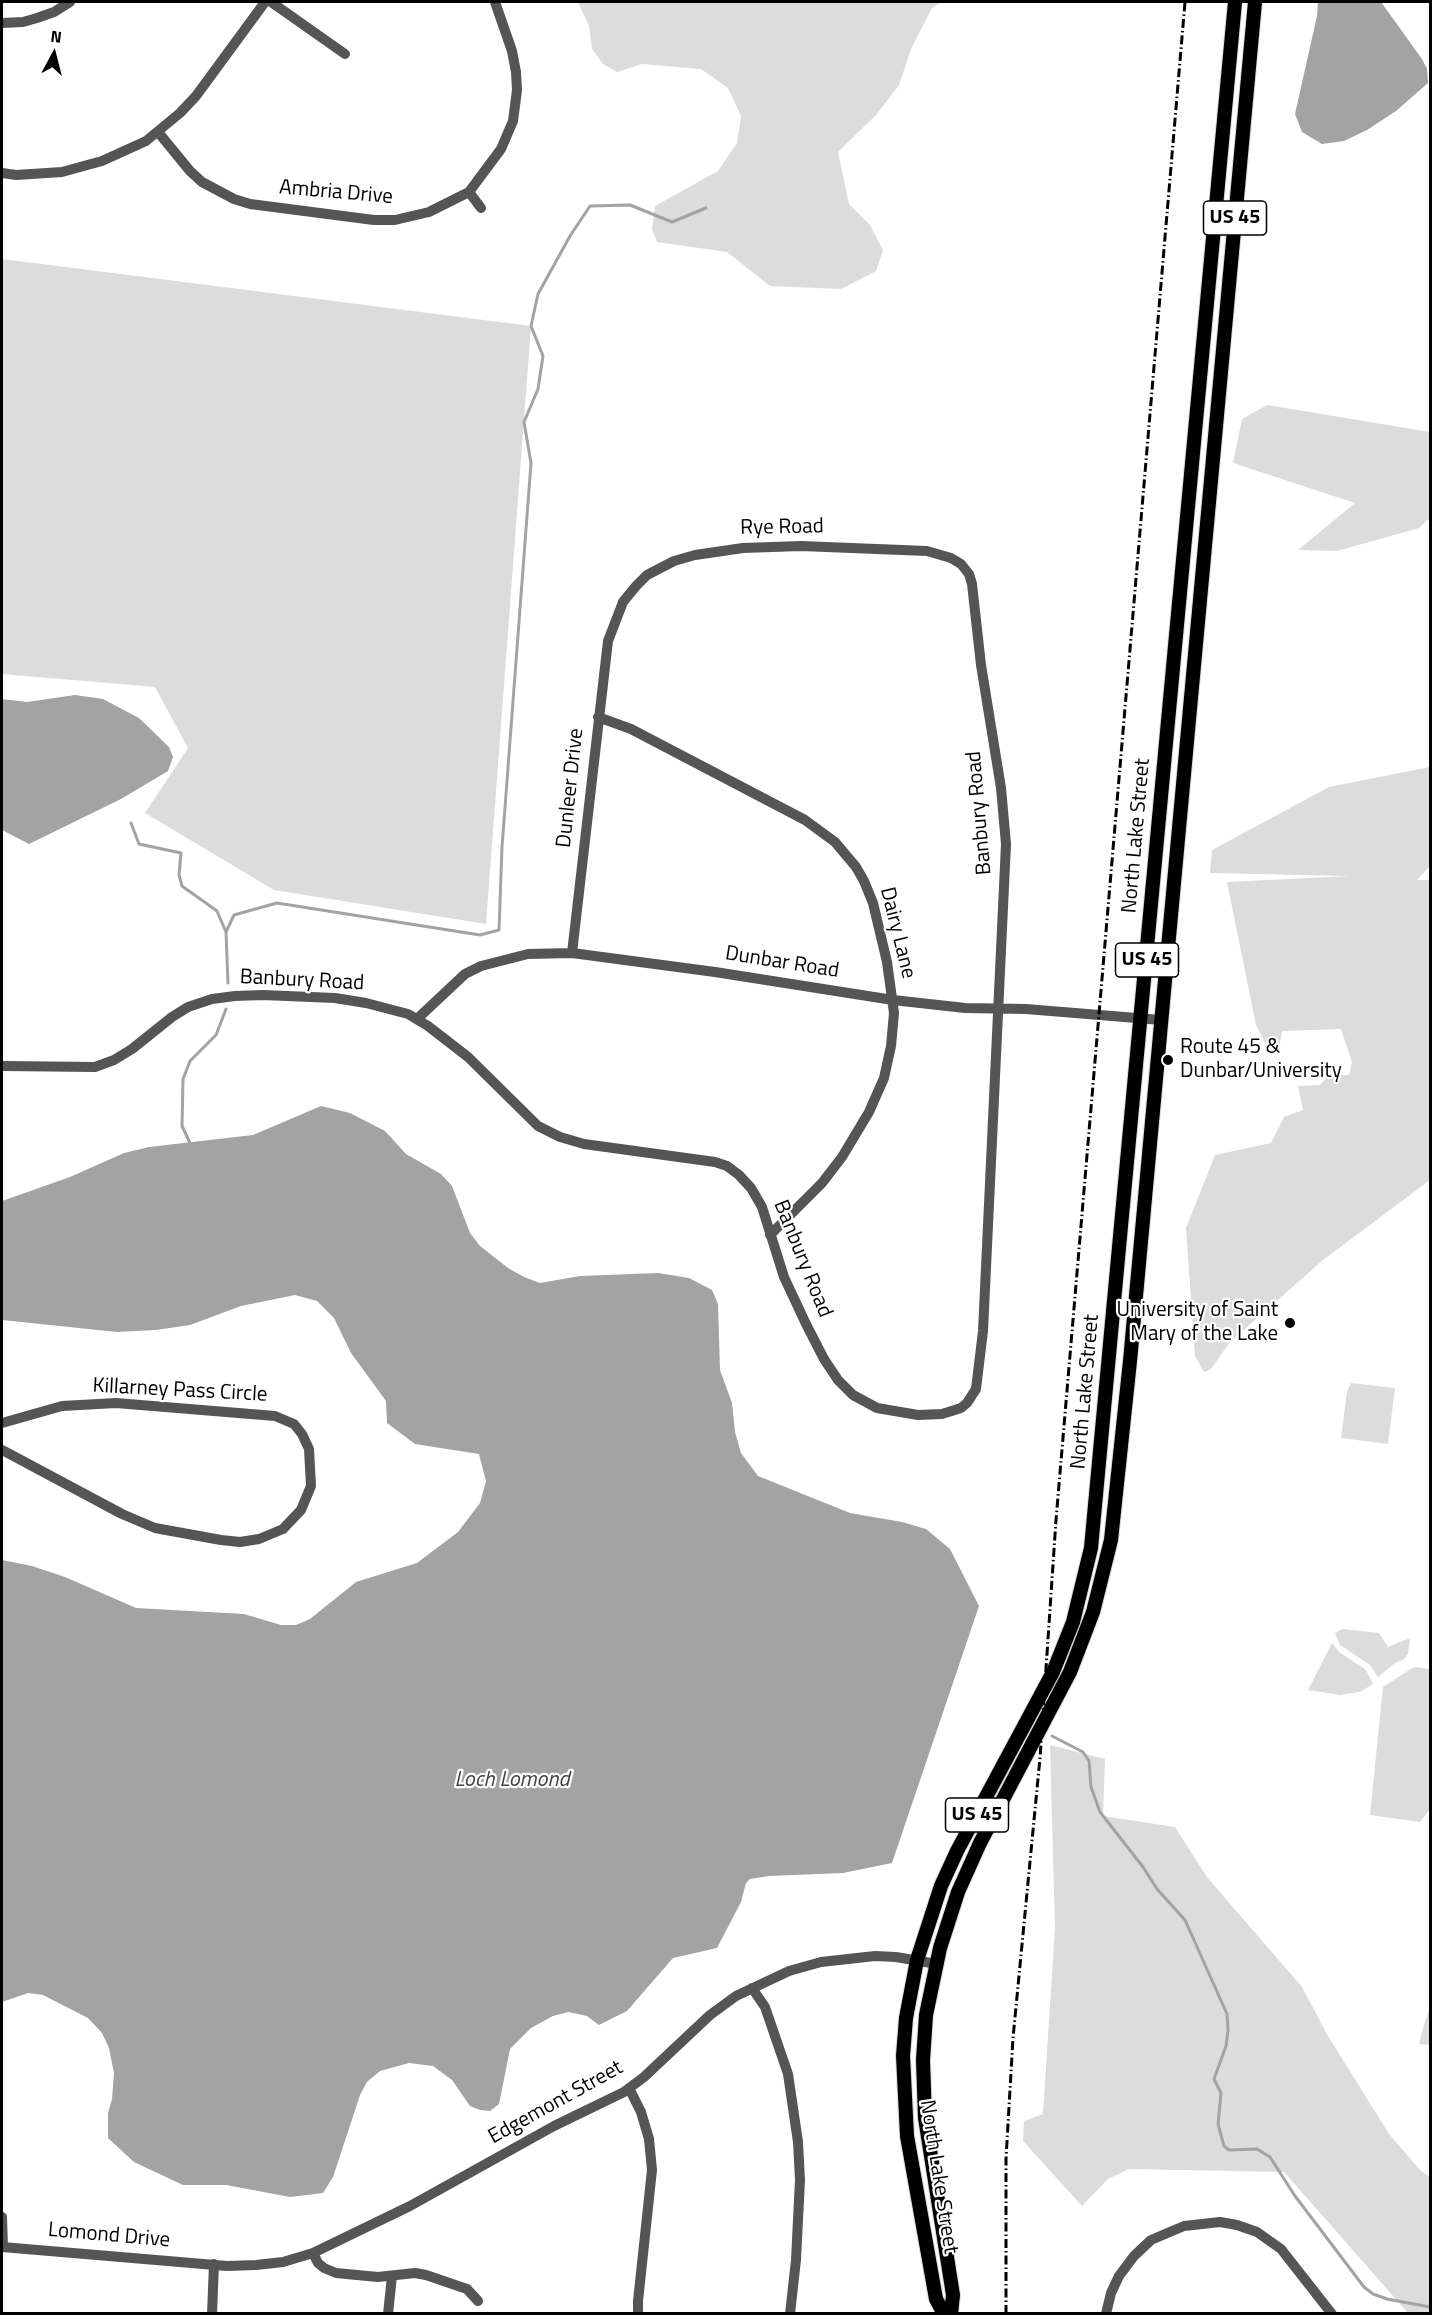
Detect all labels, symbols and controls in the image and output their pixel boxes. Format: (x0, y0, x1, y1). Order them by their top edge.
north arrow (24, 24, 84, 84)
text: N (49, 24, 63, 49)
street label: Ambria Drive (278, 175, 394, 211)
road number: US 45 (1204, 201, 1266, 235)
street label: Rye Road (740, 515, 824, 541)
street label: Dunleer Drive (552, 727, 590, 849)
street label: Banbury Road (962, 750, 998, 876)
street label: North Lake Street (1118, 757, 1156, 915)
street label: Dairy Lane (874, 885, 920, 981)
street label: Dunbar Road (723, 942, 841, 984)
road number: US 45 (1116, 943, 1178, 977)
street label: Banbury Road (239, 965, 365, 997)
place label: Route 45 & Dunbar/University (1180, 1035, 1342, 1085)
marker: Route 45 & Dunbar/University (1161, 1053, 1175, 1067)
street label: Banbury Road (767, 1197, 837, 1321)
place label: University of Saint Mary of the Lake (1117, 1298, 1278, 1348)
street label: North Lake Street (1067, 1313, 1105, 1471)
marker: University of Saint Mary of the Lake (1283, 1316, 1297, 1330)
street label: Killarney Pass Circle (92, 1374, 268, 1408)
water label: Loch Lomond (455, 1768, 569, 1794)
road number: US 45 (946, 1798, 1008, 1832)
street label: Edgemont Street (484, 2056, 628, 2150)
street label: North Lake Street (913, 2098, 963, 2256)
street label: Lomond Drive (47, 2218, 171, 2254)

